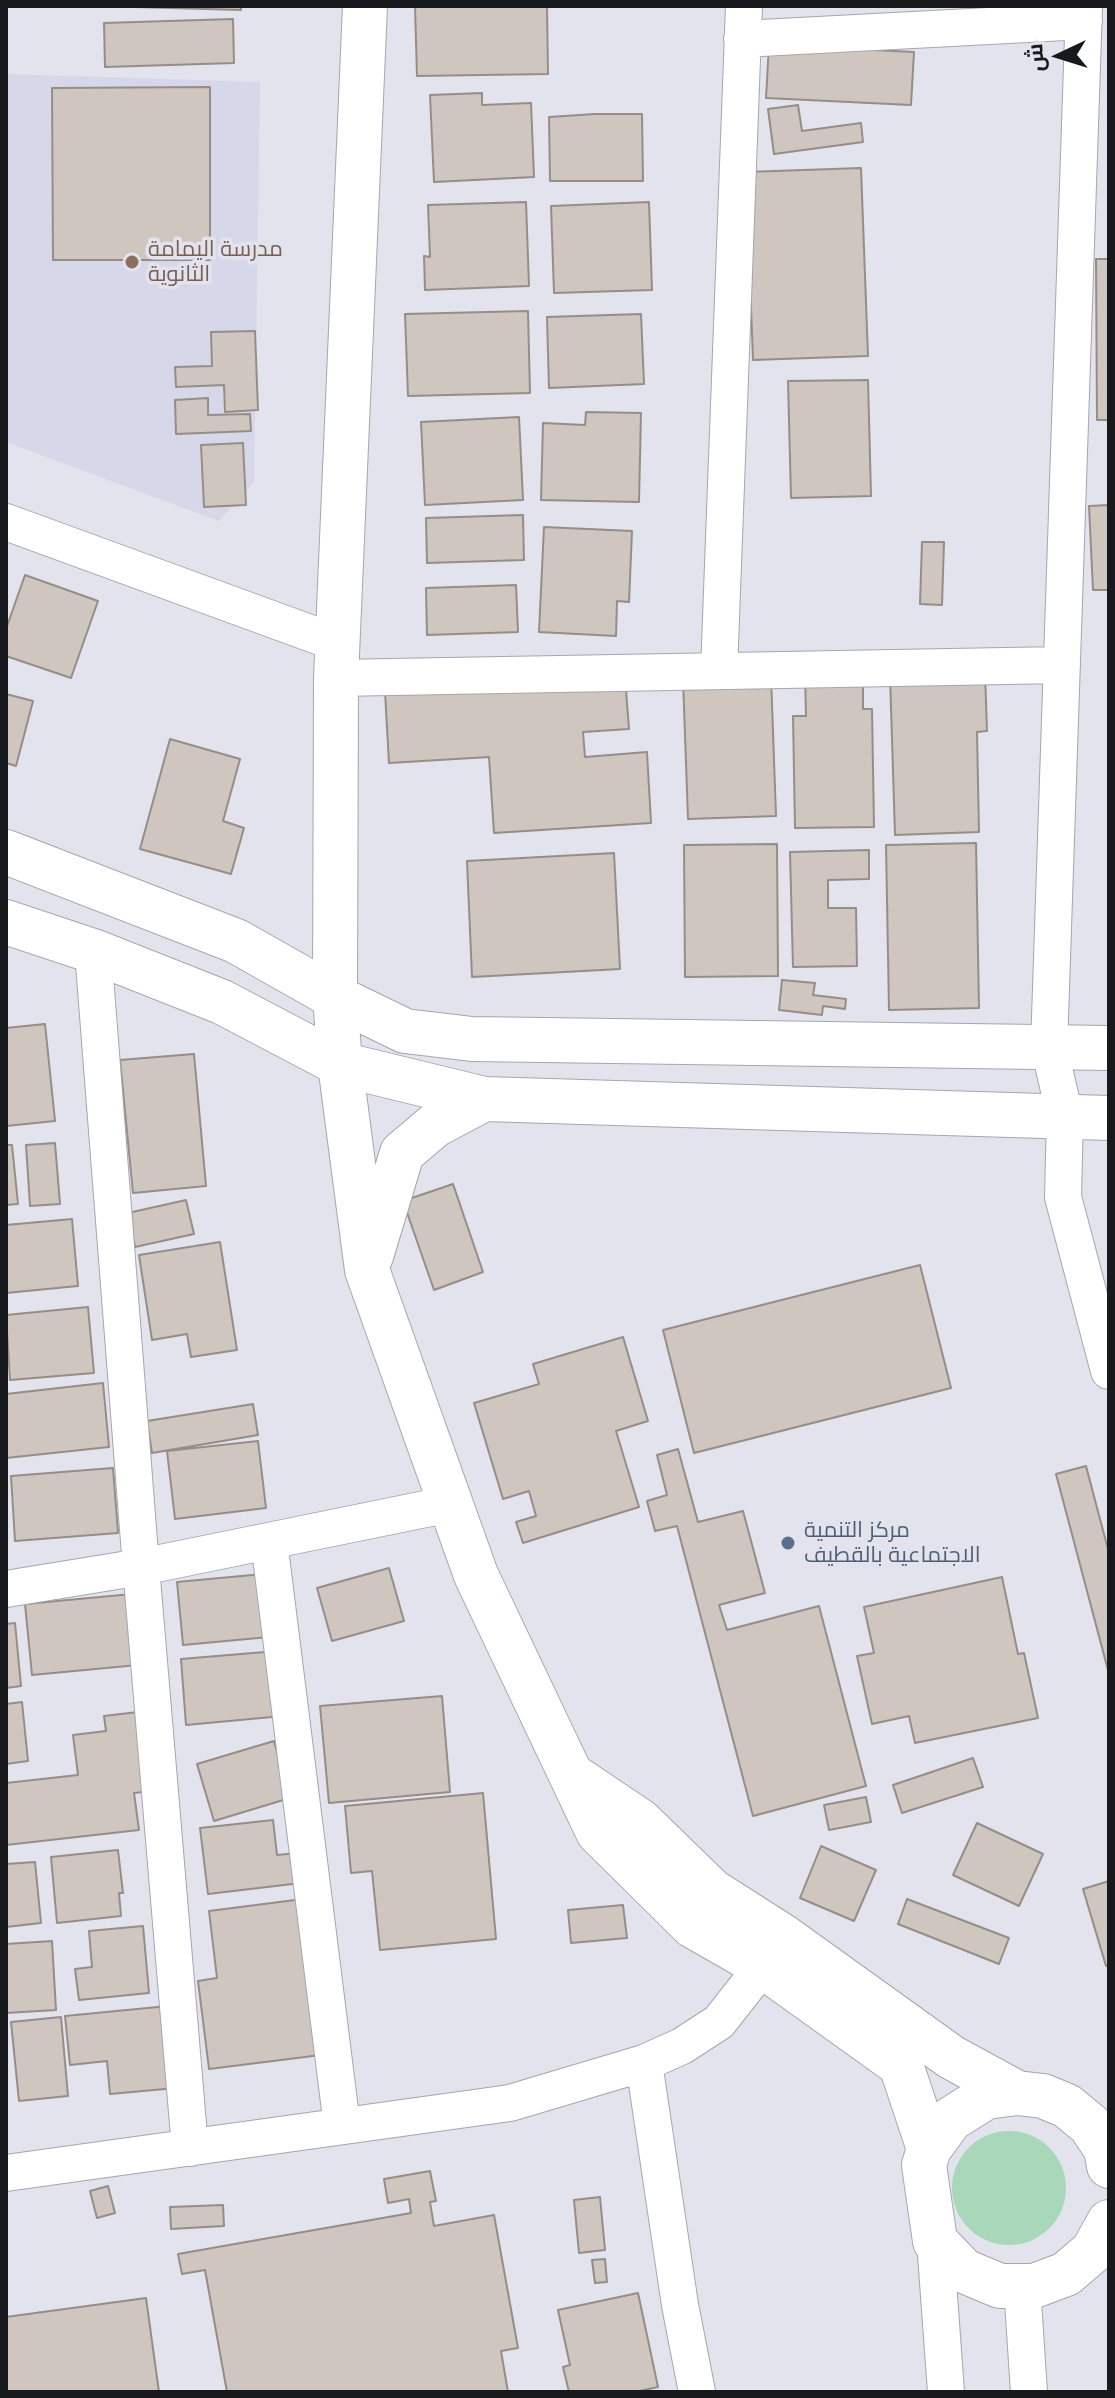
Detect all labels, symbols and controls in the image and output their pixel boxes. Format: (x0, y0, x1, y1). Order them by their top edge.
north arrow (1019, 16, 1099, 96)
text: ش (1020, 43, 1050, 73)
place label: مدرسة اليمامة الثانوية (148, 236, 283, 288)
marker: مدرسة اليمامة الثانوية (123, 253, 141, 271)
place label: مركز التنمية الاجتماعية بالقطيف (804, 1517, 981, 1568)
marker: مركز التنمية الاجتماعية بالقطيف (779, 1534, 797, 1552)

